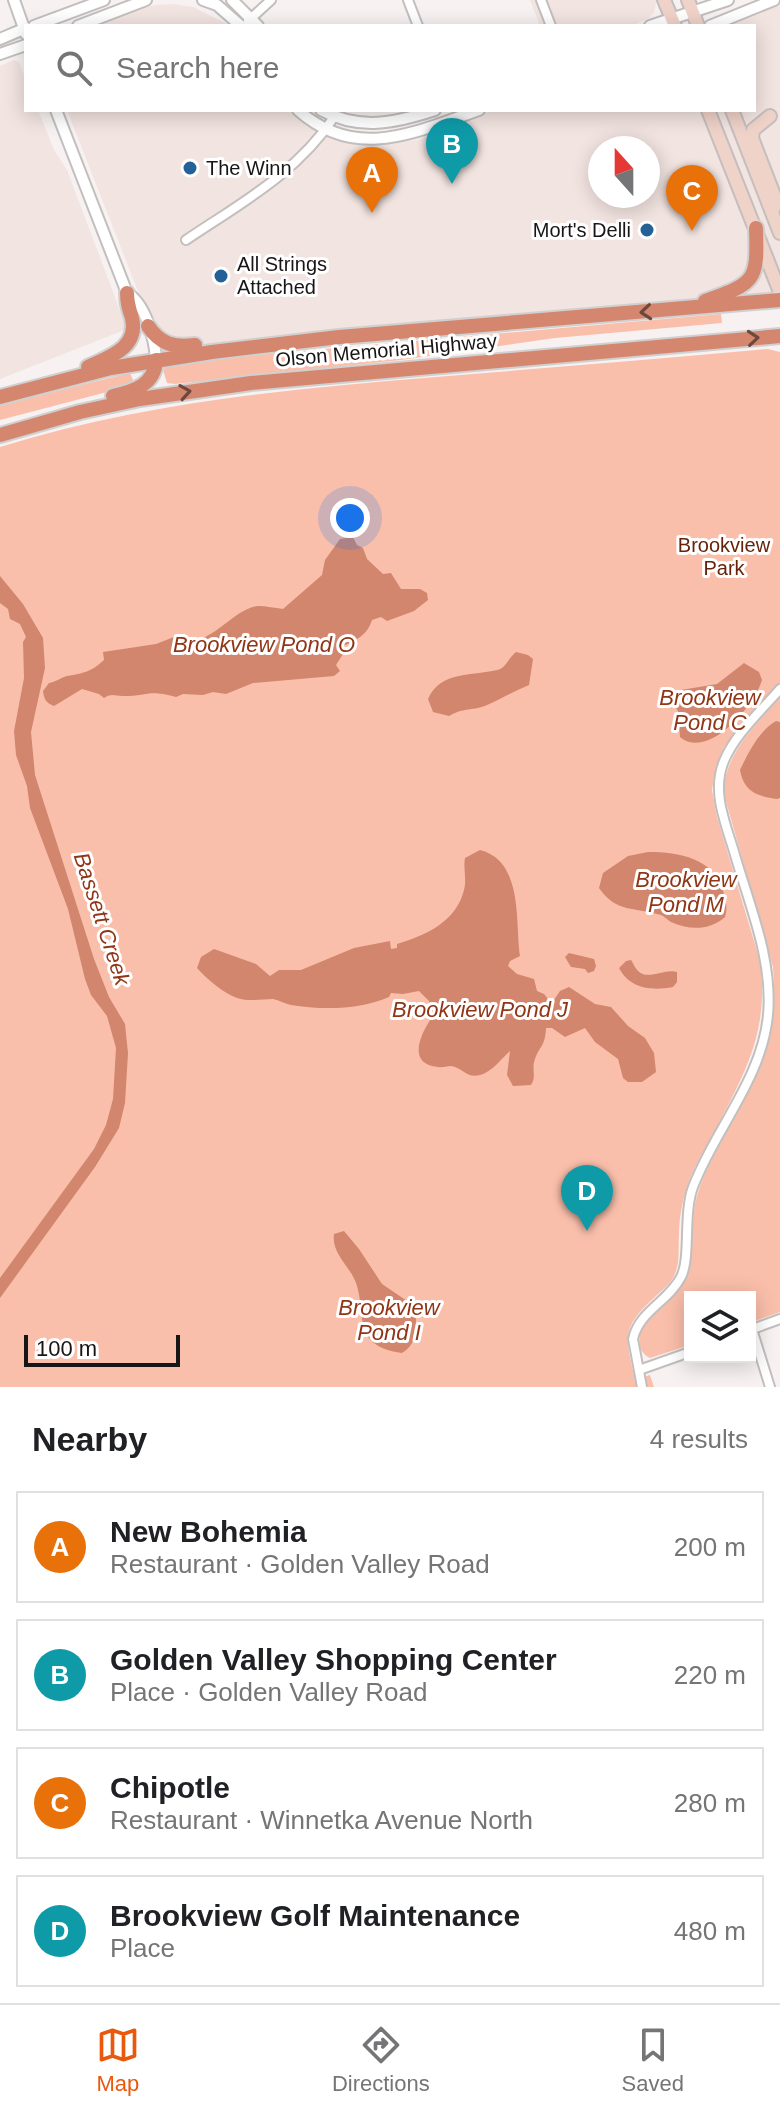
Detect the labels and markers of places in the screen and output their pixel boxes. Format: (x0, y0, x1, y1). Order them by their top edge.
pin: B (426, 118, 478, 184)
pin: A (346, 147, 398, 213)
place label: The Winn (206, 157, 292, 179)
marker: The Winn (181, 159, 199, 177)
pin: C (666, 165, 718, 231)
place label: Mort's Delli (533, 219, 631, 241)
marker: Mort's Delli (638, 221, 656, 239)
place label: All Strings Attached (237, 253, 327, 298)
marker: All Strings Attached (212, 267, 230, 285)
pin: D (561, 1165, 613, 1231)

